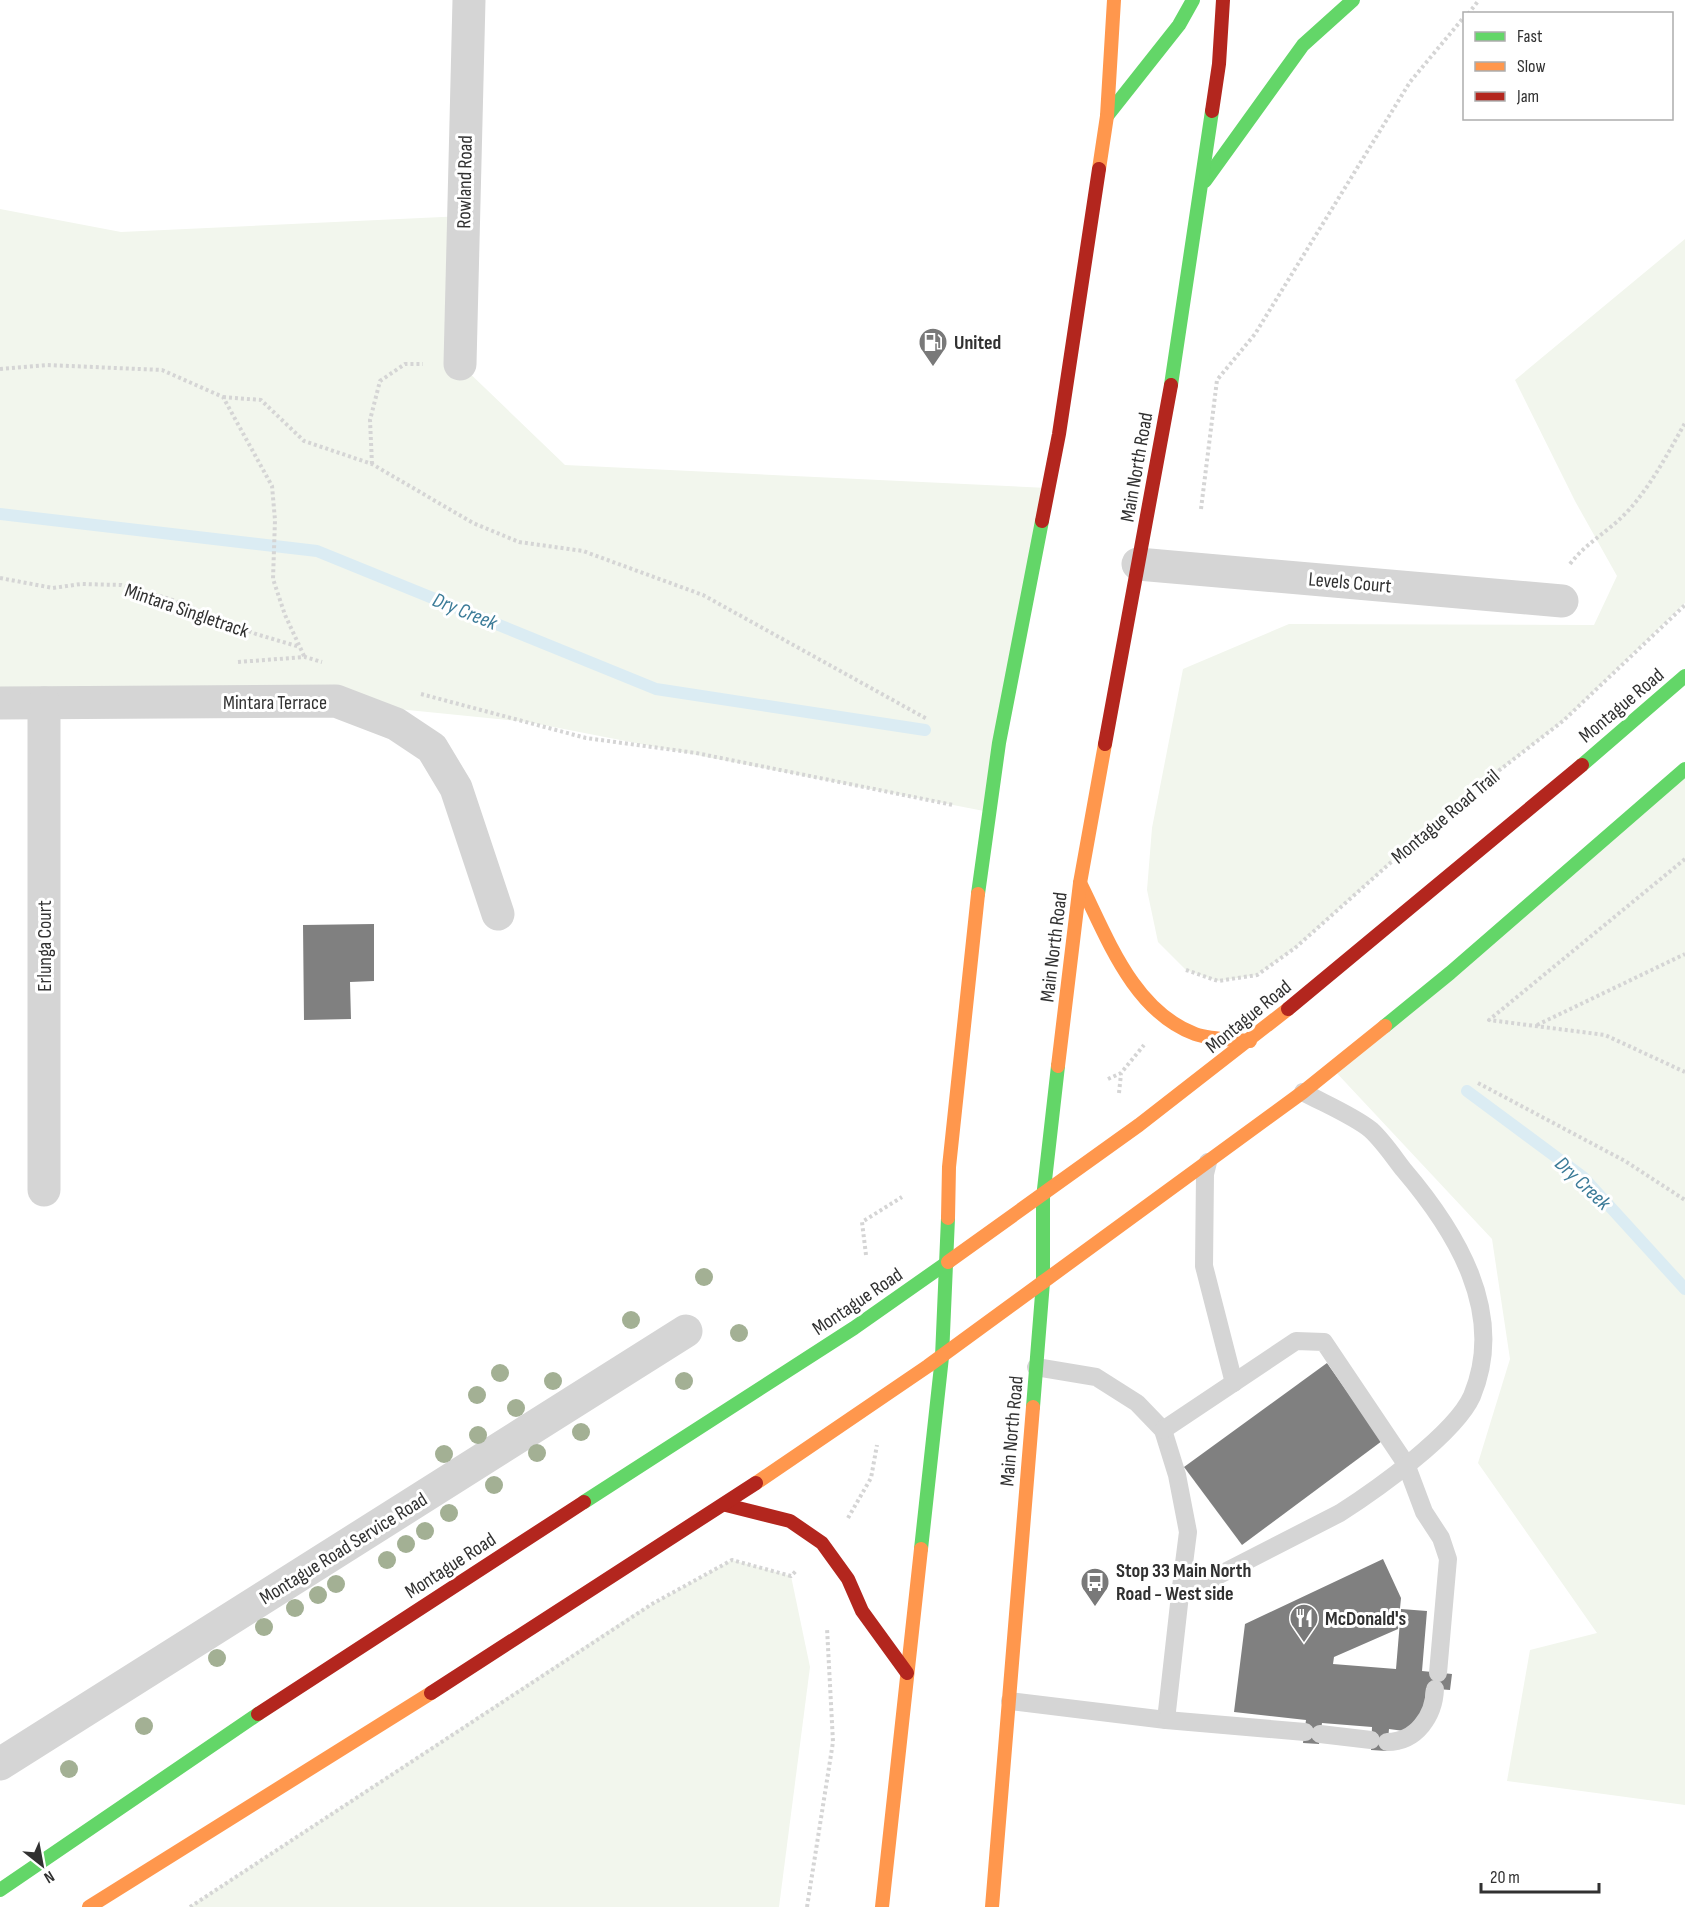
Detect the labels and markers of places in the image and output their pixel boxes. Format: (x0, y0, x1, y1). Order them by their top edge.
fuel station icon: United (917, 326, 949, 368)
place label: United (954, 331, 1001, 355)
place label: Stop 33 Main North Road - West side (1116, 1559, 1251, 1606)
bus stop icon: Stop 33 Main North Road - West side (1079, 1566, 1111, 1608)
restaurant icon: McDonald's (1288, 1602, 1320, 1644)
place label: McDonald's (1325, 1607, 1407, 1631)

